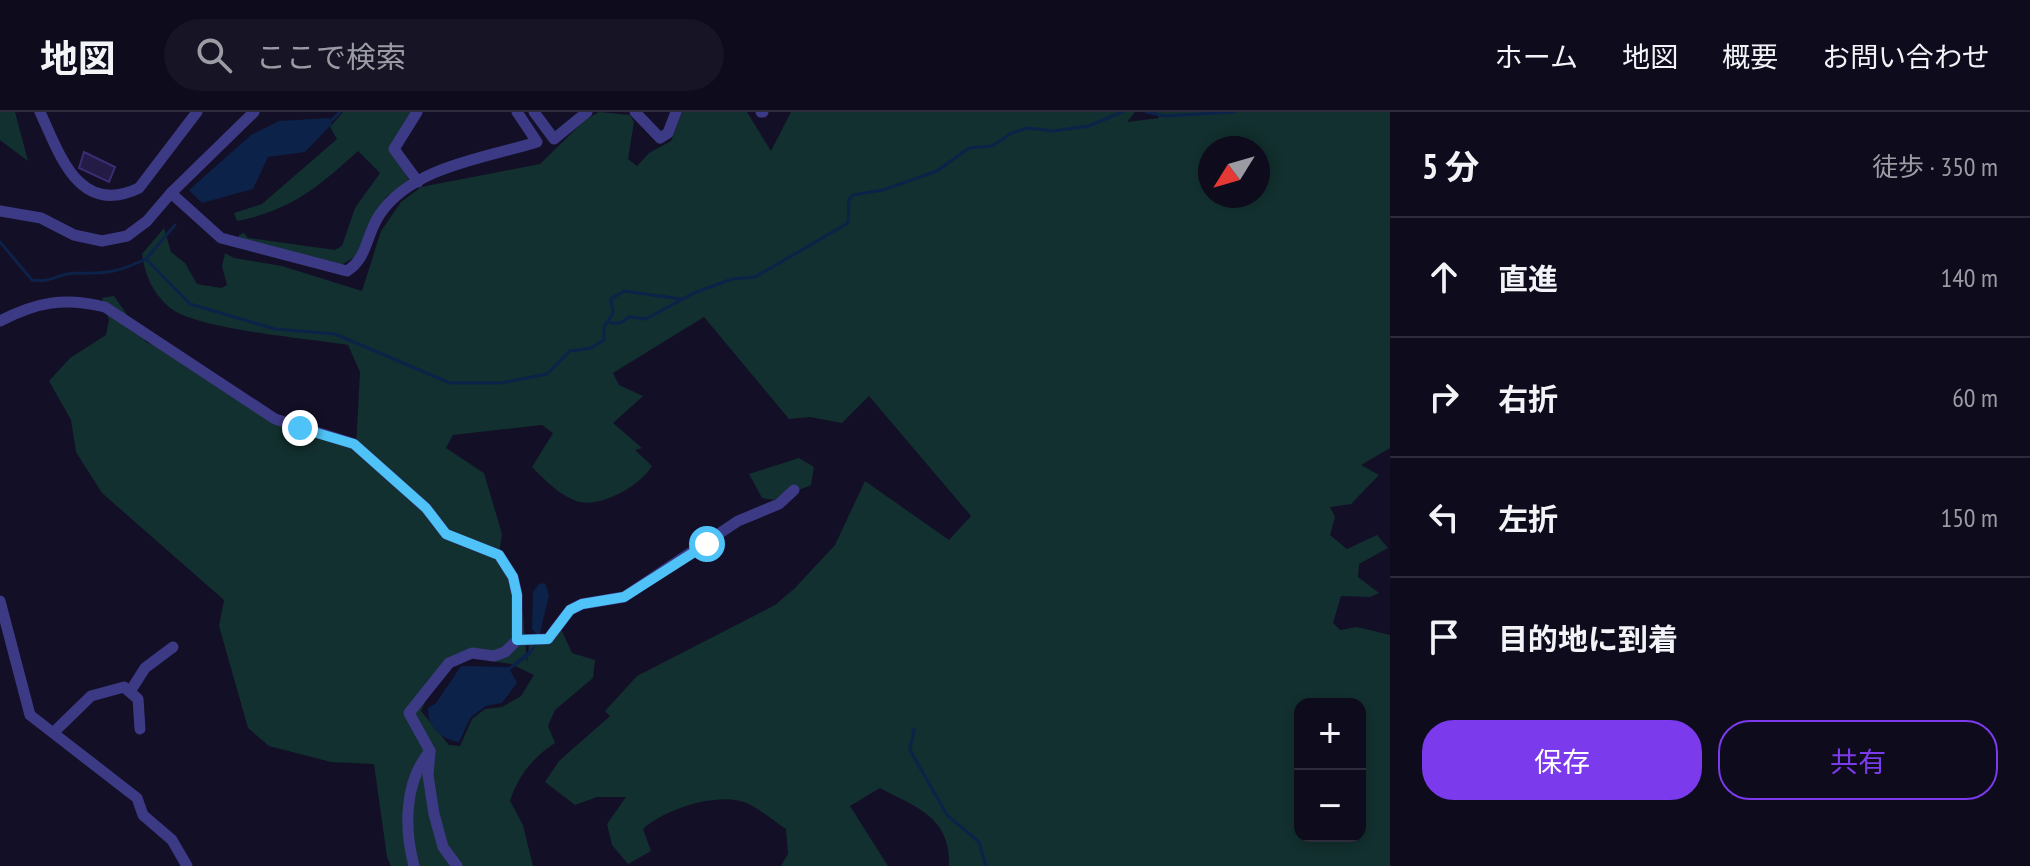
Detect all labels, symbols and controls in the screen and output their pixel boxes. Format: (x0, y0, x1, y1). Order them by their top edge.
search box (164, 19, 724, 91)
text: 地図 (40, 33, 116, 82)
icon: search (192, 33, 236, 77)
text: ここで検索 (256, 37, 406, 76)
text: ホーム (1495, 38, 1578, 75)
text: 地図 (1622, 38, 1678, 75)
text: 概要 (1722, 38, 1778, 75)
text: お問い合わせ (1822, 38, 1990, 75)
north arrow (1198, 136, 1270, 208)
text: 5 分 (1422, 144, 1479, 188)
text: 徒歩 · 350 m (1872, 150, 1998, 183)
icon: ahead (1422, 255, 1466, 299)
text: 直進 (1498, 259, 1558, 298)
text: 140 m (1940, 261, 1998, 294)
icon: right (1422, 375, 1466, 419)
text: 右折 (1498, 379, 1558, 418)
text: 60 m (1952, 381, 1998, 414)
route end (282, 410, 318, 446)
icon: left (1422, 495, 1466, 539)
text: 左折 (1498, 499, 1558, 538)
text: 150 m (1940, 501, 1998, 534)
route start (689, 526, 725, 562)
icon: arrive (1422, 615, 1466, 659)
text: 目的地に到着 (1498, 619, 1678, 658)
map controls (1294, 698, 1366, 842)
button: + (1294, 698, 1366, 770)
button: 保存 (1422, 720, 1702, 800)
button: 共有 (1718, 720, 1998, 800)
button: − (1294, 770, 1366, 842)

